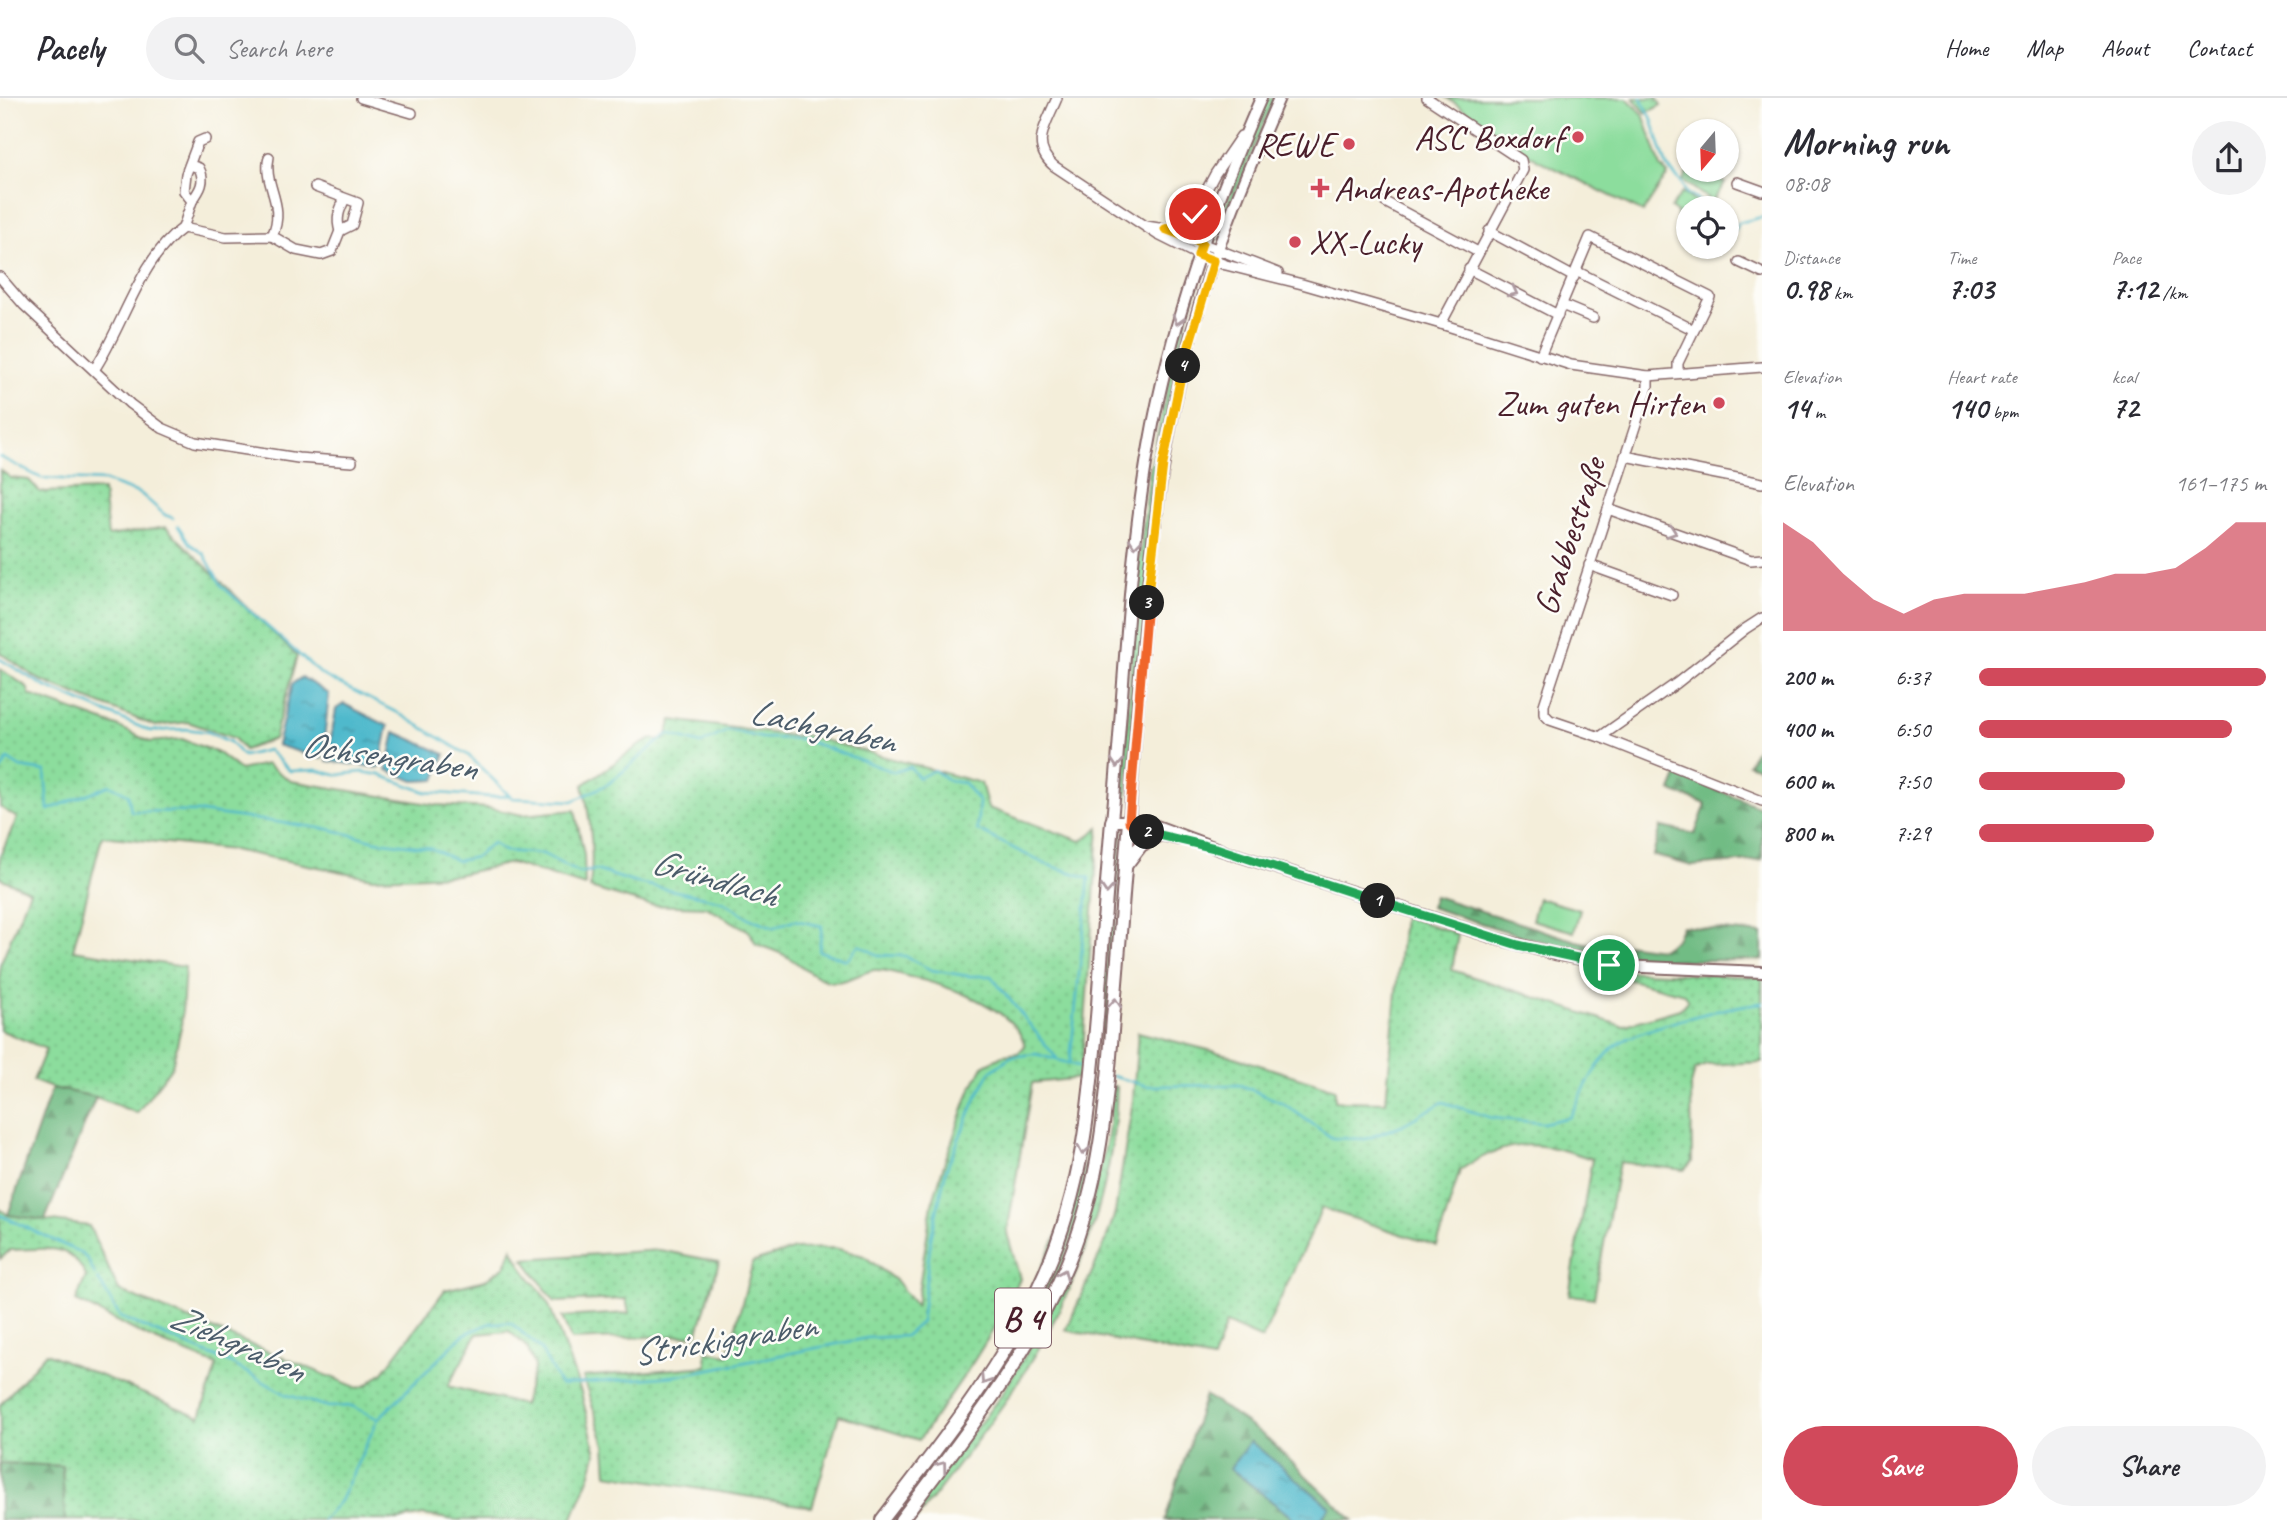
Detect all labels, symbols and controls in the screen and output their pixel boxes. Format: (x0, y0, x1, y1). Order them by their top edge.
search box (146, 17, 636, 80)
text: Pacely (35, 27, 104, 69)
icon: search (170, 29, 208, 67)
text: Search here (226, 32, 332, 65)
text: Home (1945, 33, 1988, 63)
text: Map (2026, 33, 2063, 63)
text: About (2101, 33, 2149, 63)
text: Contact (2187, 33, 2252, 63)
place label: ASC Boxdorf (1414, 115, 1571, 160)
north arrow (1676, 119, 1740, 182)
map controls (1676, 119, 1739, 259)
text: Morning run (1783, 119, 1949, 166)
button: share (2192, 121, 2266, 195)
place label: REWE (1255, 122, 1340, 167)
marker: ASC Boxdorf (1570, 129, 1586, 145)
marker: REWE (1341, 136, 1357, 152)
place label: Andreas-Apotheke (1334, 166, 1551, 211)
text: 08:08 (1783, 169, 1829, 198)
marker: Andreas-Apotheke (1312, 180, 1328, 196)
pin (1165, 184, 1225, 244)
icon: check (1176, 195, 1214, 233)
button: locate (1676, 196, 1739, 259)
place label: XX-Lucky (1309, 220, 1424, 265)
marker: XX-Lucky (1287, 234, 1303, 250)
text: Distance (1783, 246, 1840, 270)
text: Time (1947, 246, 1976, 270)
text: Pace (2112, 246, 2141, 270)
text: 0.98 (1783, 270, 1829, 308)
text: 7:03 (1947, 270, 1994, 308)
text: 7:12 (2112, 270, 2158, 308)
text: km (1829, 281, 1852, 305)
text: /km (2158, 281, 2187, 305)
one-way arrow (1506, 284, 1518, 298)
one-way arrow (1171, 314, 1186, 326)
pin: 4 (1166, 348, 1200, 384)
text: 4 (1178, 353, 1187, 377)
text: Elevation (1783, 365, 1841, 389)
text: Heart rate (1947, 365, 2017, 389)
text: kcal (2112, 365, 2137, 389)
place label: Zum guten Hirten (1496, 381, 1706, 426)
text: 14 (1783, 389, 1810, 427)
text: 140 (1947, 389, 1988, 427)
text: 72 (2112, 389, 2139, 427)
marker: Zum guten Hirten (1711, 395, 1727, 411)
text: m (1810, 400, 1825, 424)
text: bpm (1988, 400, 2019, 424)
street label: Grabbestraße (1523, 450, 1617, 620)
text: Elevation (1783, 469, 1854, 498)
text: 161–175 m (2175, 469, 2266, 498)
one-way arrow (1666, 524, 1678, 538)
one-way arrow (1128, 538, 1143, 549)
pin: 3 (1130, 586, 1164, 620)
text: 3 (1142, 590, 1151, 614)
text: 200 m (1783, 663, 1833, 692)
text: 6:37 (1895, 663, 1931, 692)
water label: Lachgraben (746, 687, 903, 765)
text: 400 m (1783, 715, 1833, 744)
text: 6:50 (1895, 715, 1931, 744)
water label: Ochsengraben (299, 720, 482, 791)
one-way arrow (1110, 757, 1125, 768)
text: 600 m (1783, 767, 1833, 796)
text: 7:50 (1895, 767, 1931, 796)
pin: 2 (1130, 814, 1164, 850)
text: 2 (1142, 819, 1151, 843)
text: 800 m (1783, 819, 1833, 848)
text: 7:29 (1895, 819, 1931, 848)
water label: Gründlach (647, 837, 786, 919)
one-way arrow (1100, 884, 1115, 895)
pin: 1 (1360, 884, 1396, 918)
text: 1 (1373, 888, 1382, 912)
pin (1579, 935, 1639, 995)
icon: arrive (1590, 946, 1628, 984)
one-way arrow (1107, 997, 1122, 1008)
one-way arrow (1076, 1144, 1091, 1156)
one-way arrow (1055, 1268, 1069, 1281)
road number: B 4 (995, 1288, 1051, 1348)
water label: Ziehgraben (163, 1292, 315, 1394)
water label: Strickiggraben (629, 1300, 822, 1376)
one-way arrow (980, 1373, 993, 1386)
button: Save (1783, 1426, 2018, 1506)
button: Share (2032, 1426, 2266, 1506)
one-way arrow (934, 1461, 947, 1473)

